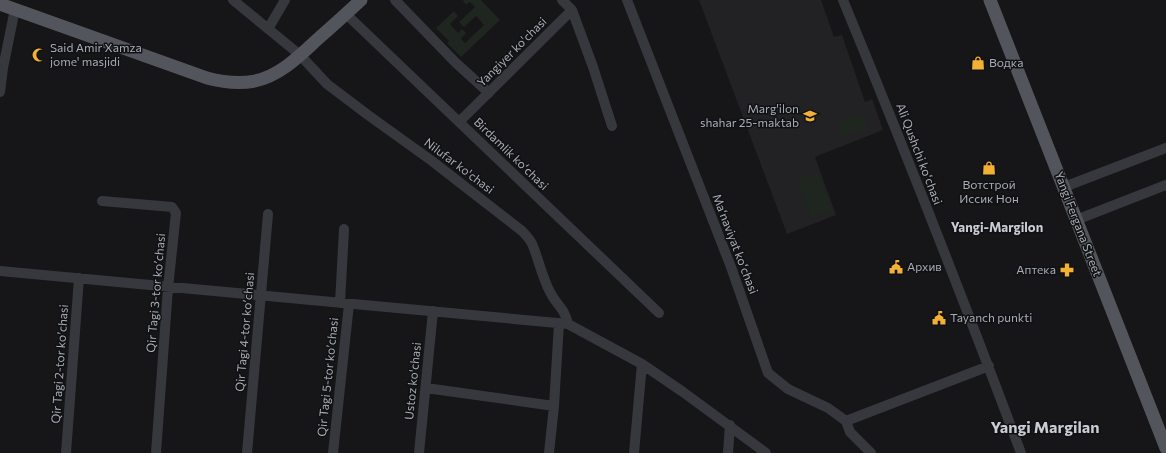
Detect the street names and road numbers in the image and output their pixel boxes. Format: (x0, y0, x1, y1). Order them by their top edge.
street label: Yangiyer ko'chasi (474, 14, 549, 89)
street label: Ali Qushchi koʻchasi (894, 101, 946, 206)
street label: Birdamlik koʻchasi (472, 114, 552, 192)
street label: Nilufar ko'chasi (422, 135, 497, 196)
street label: Yangi Fergana Street (1052, 169, 1105, 278)
street label: Maʻnaviyat koʻchasi (710, 192, 761, 296)
street label: Qir Tagi 3-tor koʼchasi (143, 233, 167, 353)
street label: Qir Tagi 4-tor koʼchasi (232, 272, 256, 392)
street label: Qir Tagi 2-tor koʼchasi (48, 304, 70, 424)
street label: Qir Tagi 5-tor koʼchasi (314, 317, 340, 437)
street label: Ustoz ko'chasi (401, 341, 423, 420)

